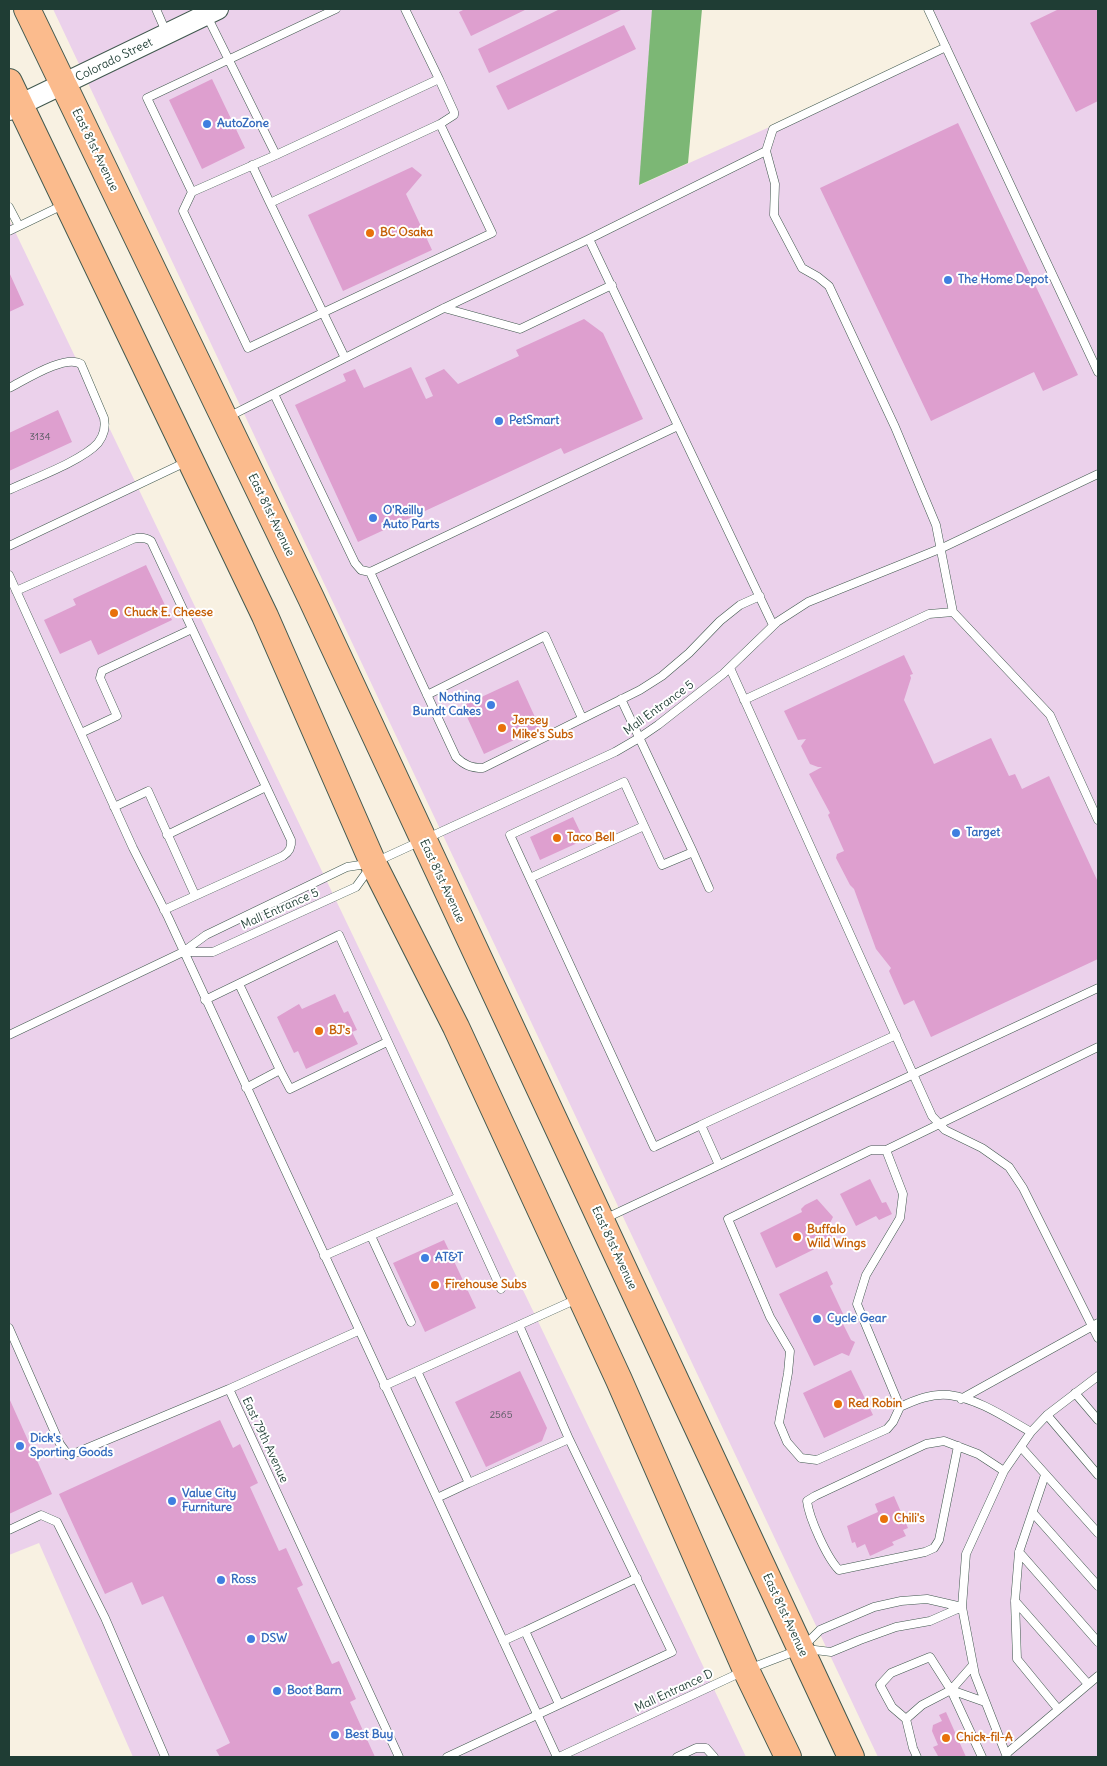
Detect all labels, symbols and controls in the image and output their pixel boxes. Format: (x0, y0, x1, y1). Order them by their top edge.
street label: Colorado Street (73, 35, 155, 85)
street label: East 81st Avenue (69, 106, 121, 194)
place label: AutoZone (217, 117, 269, 131)
marker: AutoZone (201, 118, 213, 130)
place label: BC Osaka (380, 226, 433, 240)
marker: BC Osaka (364, 227, 376, 239)
place label: The Home Depot (958, 273, 1048, 287)
marker: The Home Depot (942, 274, 954, 286)
place label: PetSmart (509, 414, 559, 428)
marker: PetSmart (493, 415, 505, 427)
house number: 3134 (30, 431, 50, 443)
street label: East 81st Avenue (245, 471, 297, 559)
place label: O'Reilly Auto Parts (383, 504, 440, 532)
marker: O'Reilly Auto Parts (367, 512, 379, 524)
place label: Chuck E. Cheese (124, 606, 213, 620)
marker: Chuck E. Cheese (108, 607, 120, 619)
street label: Mall Entrance 5 (621, 678, 697, 738)
place label: Nothing Bundt Cakes (413, 691, 481, 719)
marker: Nothing Bundt Cakes (485, 699, 497, 711)
place label: Jersey Mike's Subs (512, 714, 573, 742)
marker: Jersey Mike's Subs (496, 722, 508, 734)
place label: Target (966, 826, 1000, 840)
marker: Target (950, 827, 962, 839)
place label: Taco Bell (567, 831, 615, 845)
marker: Taco Bell (551, 832, 563, 844)
street label: East 81st Avenue (416, 837, 468, 925)
street label: Mall Entrance 5 (239, 885, 321, 933)
place label: BJ's (329, 1024, 351, 1038)
marker: BJ's (313, 1025, 325, 1037)
street label: East 81st Avenue (588, 1204, 640, 1292)
place label: Buffalo Wild Wings (807, 1223, 866, 1251)
marker: Buffalo Wild Wings (791, 1231, 803, 1243)
place label: AT&T (435, 1251, 463, 1265)
marker: AT&T (419, 1252, 431, 1264)
place label: Firehouse Subs (445, 1278, 527, 1292)
marker: Firehouse Subs (429, 1279, 441, 1291)
place label: Cycle Gear (827, 1312, 887, 1326)
marker: Cycle Gear (811, 1313, 823, 1325)
street label: East 79th Avenue (239, 1395, 291, 1485)
place label: Red Robin (848, 1397, 902, 1411)
marker: Red Robin (832, 1398, 844, 1410)
house number: 2565 (490, 1409, 512, 1421)
place label: Dick's Sporting Goods (30, 1432, 113, 1460)
marker: Dick's Sporting Goods (14, 1440, 26, 1452)
place label: Value City Furniture (182, 1487, 236, 1515)
marker: Value City Furniture (166, 1495, 178, 1507)
place label: Chili's (894, 1512, 925, 1526)
marker: Chili's (878, 1513, 890, 1525)
street label: East 81st Avenue (759, 1571, 811, 1659)
place label: Ross (231, 1573, 256, 1587)
marker: Ross (215, 1574, 227, 1586)
place label: DSW (261, 1632, 287, 1646)
marker: DSW (245, 1633, 257, 1645)
street label: Mall Entrance D (632, 1667, 716, 1715)
place label: Boot Barn (287, 1684, 342, 1698)
marker: Boot Barn (271, 1685, 283, 1697)
place label: Best Buy (345, 1728, 393, 1742)
marker: Best Buy (329, 1729, 341, 1741)
place label: Chick-fil-A (956, 1731, 1013, 1745)
marker: Chick-fil-A (940, 1732, 952, 1744)

